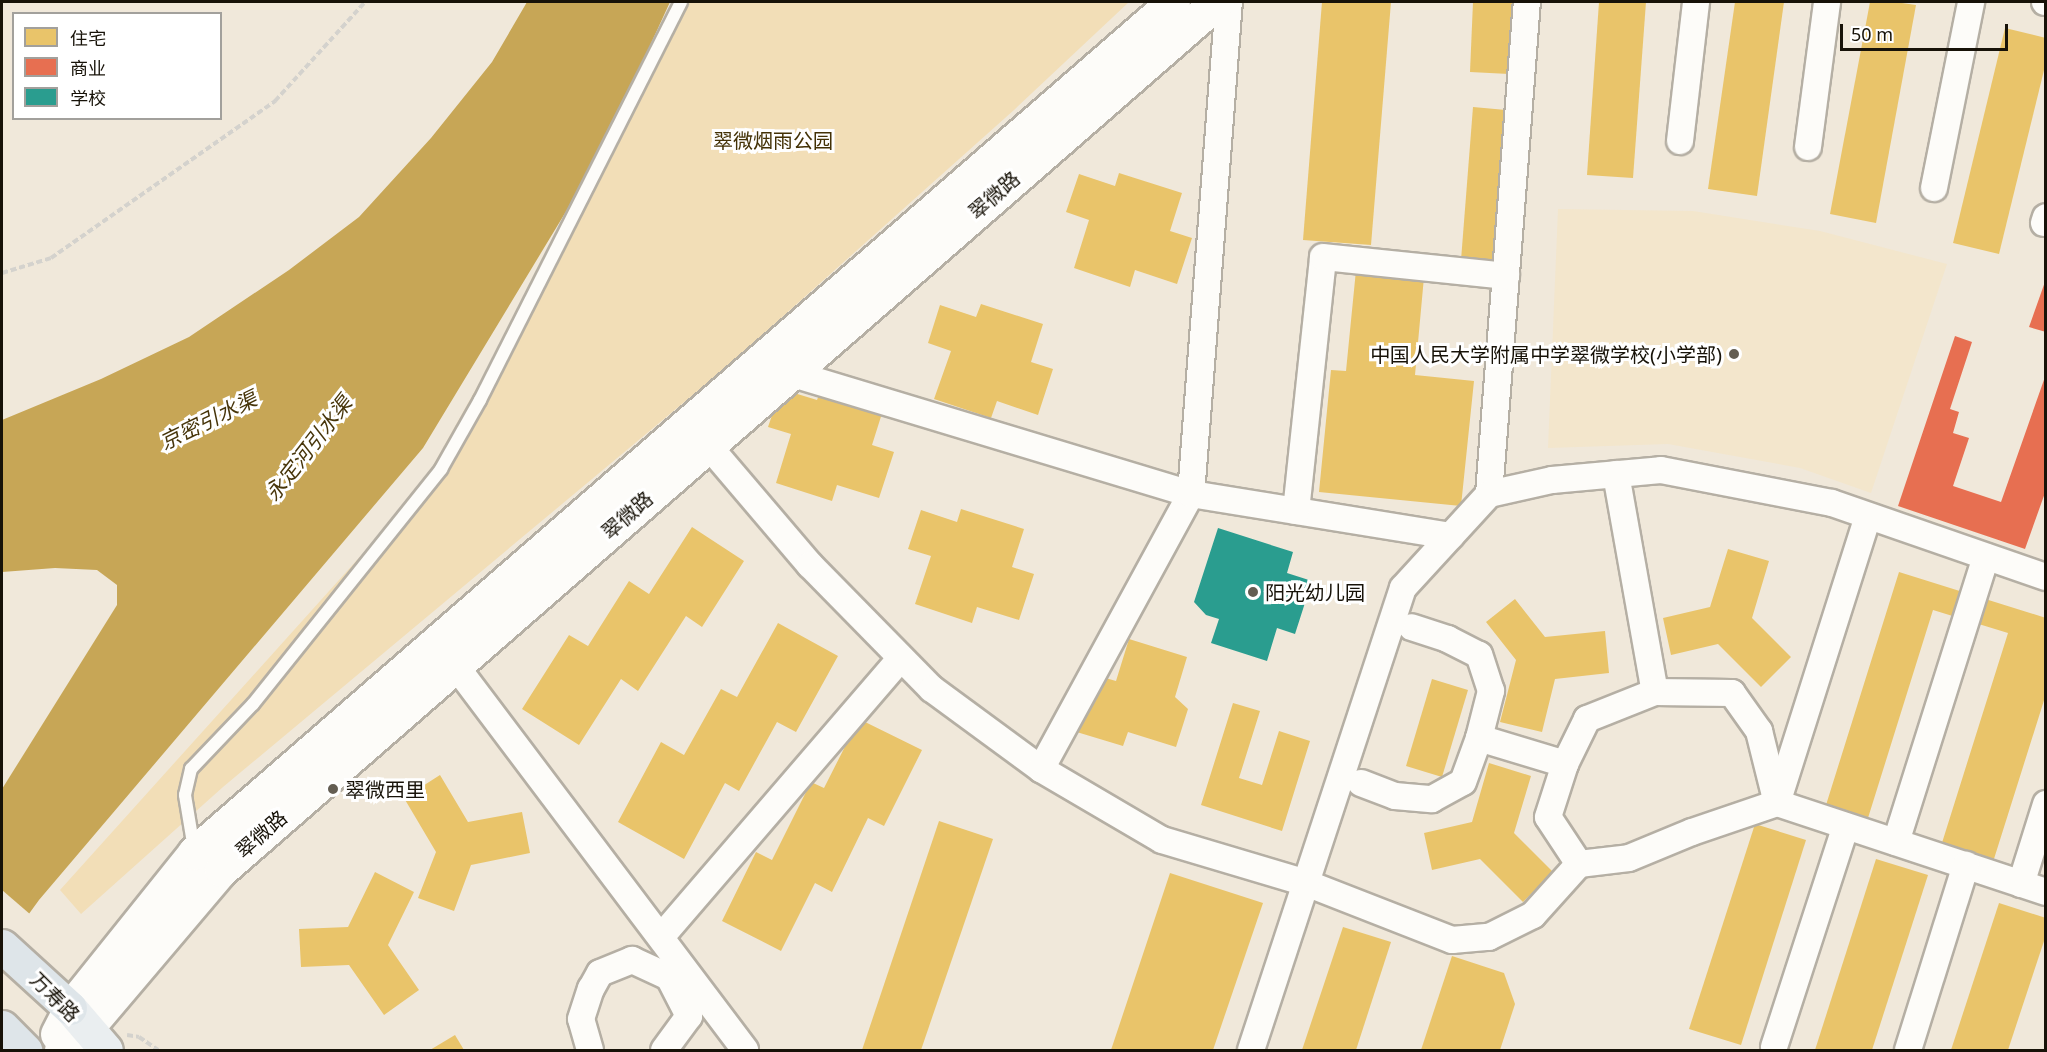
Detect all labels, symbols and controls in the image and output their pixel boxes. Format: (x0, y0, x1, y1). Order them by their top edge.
legend (12, 12, 222, 120)
scale bar (1843, 12, 2011, 50)
text: 50 m (1851, 22, 1893, 46)
text: 住宅 (70, 26, 106, 50)
text: 商业 (70, 56, 106, 80)
text: 学校 (70, 86, 106, 110)
park label: 翠微烟雨公园 (713, 128, 833, 152)
street label: 翠微路 (963, 166, 1025, 224)
place label: 中国人民大学附属中学翠微学校(小学部) (1370, 342, 1722, 366)
marker: 中国人民大学附属中学翠微学校(小学部) (1727, 347, 1741, 361)
water label: 京密引水渠 (155, 386, 261, 454)
water label: 永定河引水渠 (259, 391, 357, 505)
street label: 翠微路 (596, 486, 658, 544)
place label: 阳光幼儿园 (1265, 580, 1365, 604)
marker: 阳光幼儿园 (1246, 585, 1260, 599)
place label: 翠微西里 (345, 777, 425, 801)
marker: 翠微西里 (326, 782, 340, 796)
street label: 翠微路 (230, 805, 292, 863)
street label: 万寿路 (25, 967, 85, 1027)

